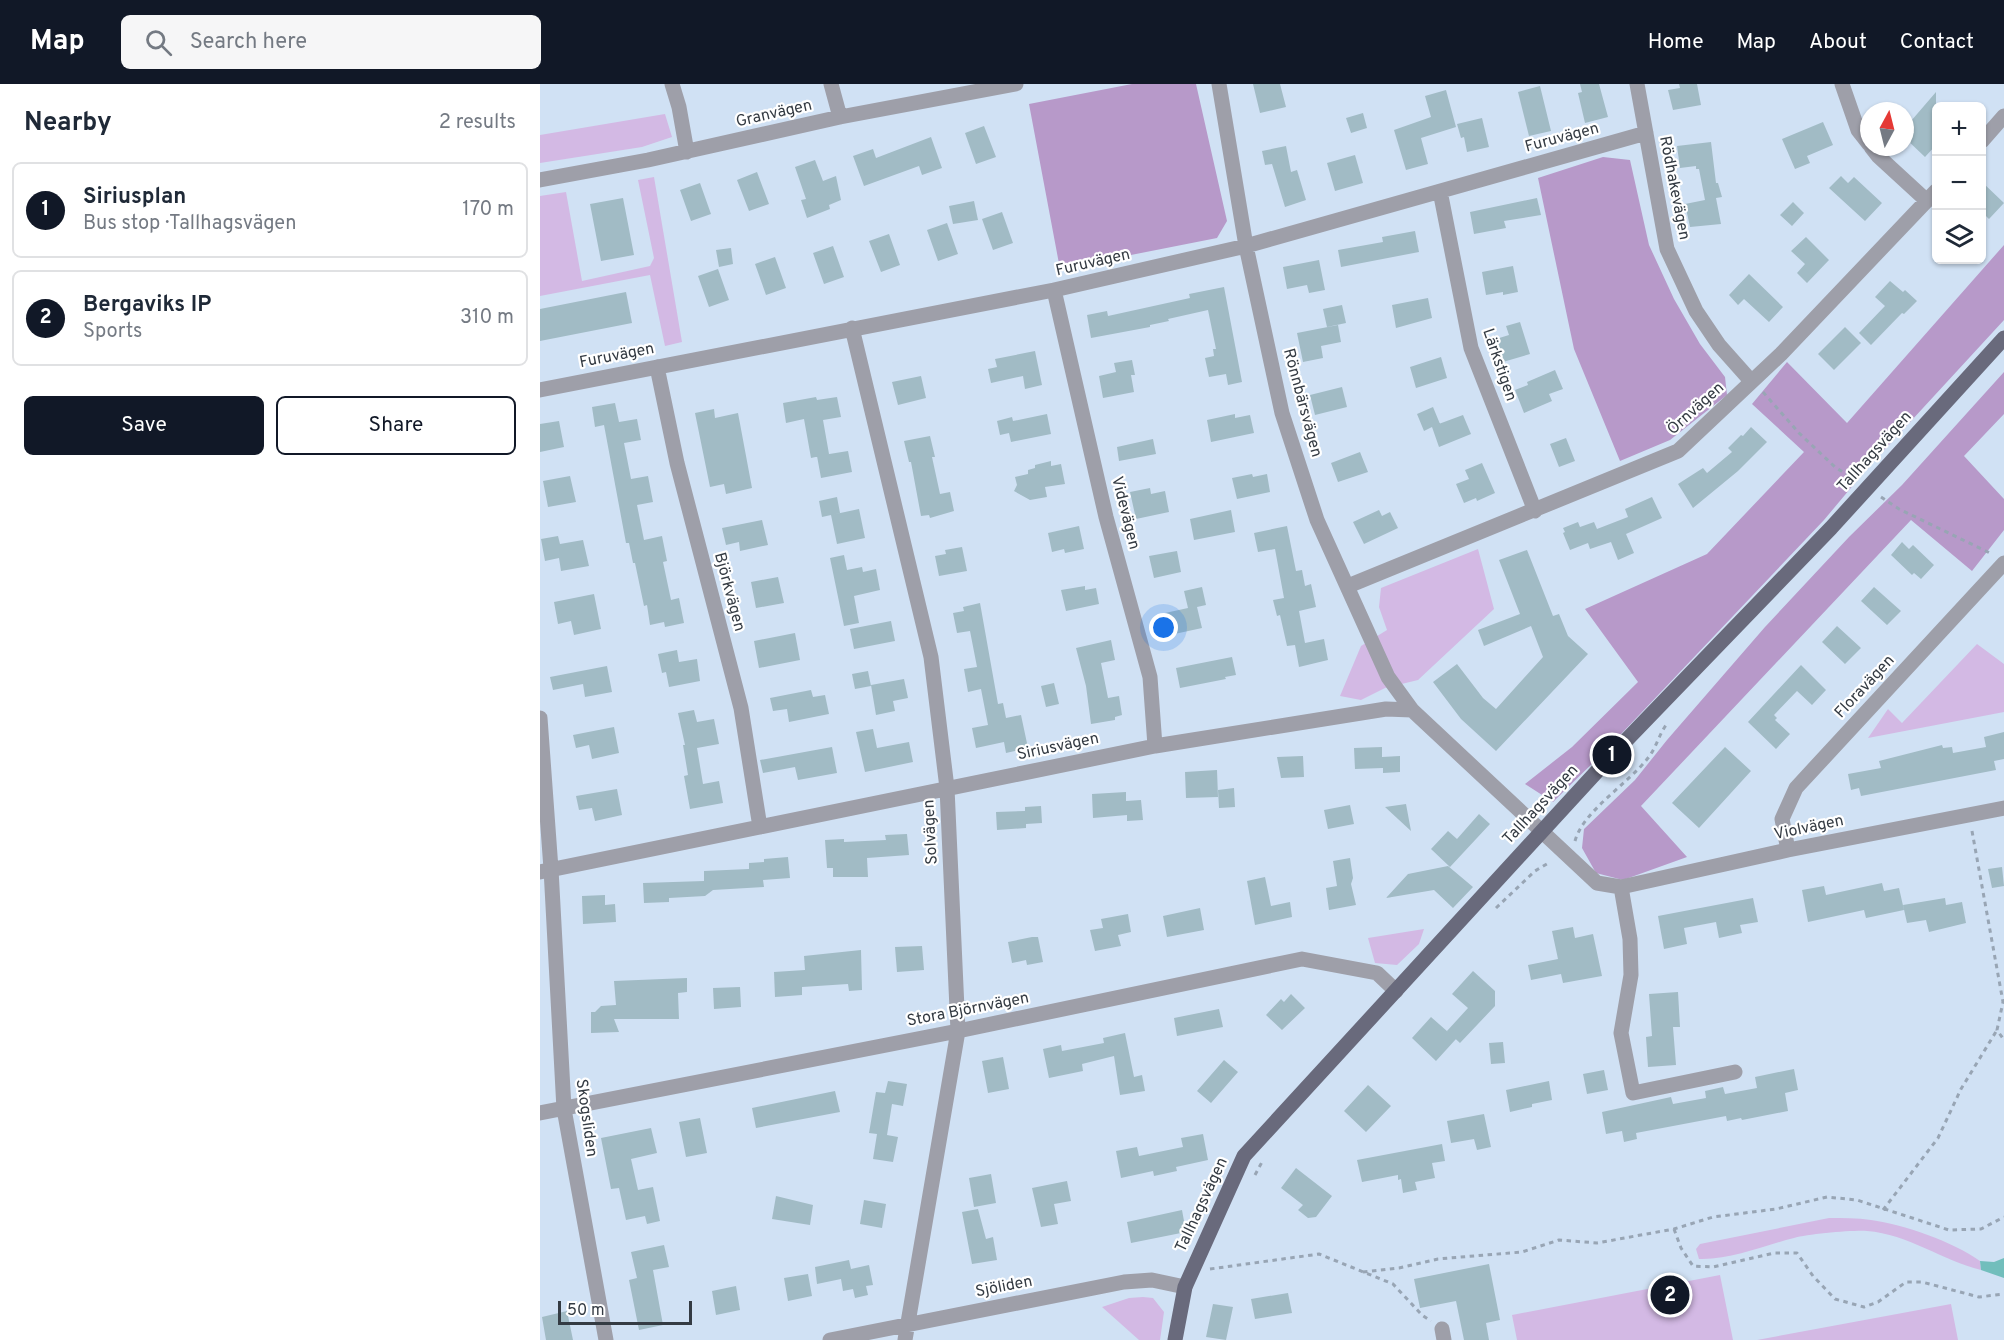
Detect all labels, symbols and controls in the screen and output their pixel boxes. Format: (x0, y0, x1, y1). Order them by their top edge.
search box (121, 15, 541, 69)
text: Map (30, 24, 85, 60)
icon: search (142, 26, 175, 59)
text: Search here (190, 29, 307, 56)
text: Home (1648, 29, 1704, 56)
text: Map (1737, 29, 1776, 56)
text: About (1809, 29, 1867, 56)
text: Contact (1900, 29, 1974, 56)
street label: Granvägen (734, 96, 814, 132)
north arrow (1860, 102, 1914, 156)
map controls (1932, 102, 1986, 264)
button: + (1932, 102, 1986, 156)
text: Nearby (24, 107, 112, 140)
text: 2 results (439, 110, 516, 136)
street label: Furuvägen (1523, 119, 1601, 157)
street label: Rödhakevägen (1654, 134, 1694, 242)
button: − (1932, 156, 1986, 210)
text: Siriusplan (83, 184, 186, 211)
text: 1 (42, 197, 50, 223)
text: 170 m (462, 197, 514, 223)
button: layers (1932, 210, 1986, 264)
text: Bus stop · Tallhagsvägen (83, 211, 297, 237)
street label: Furuvägen (1054, 245, 1132, 281)
text: Bergaviks IP (83, 292, 211, 319)
text: 2 (39, 305, 52, 331)
text: 310 m (460, 305, 514, 331)
text: Sports (83, 319, 143, 345)
street label: Lärkstigen (1477, 326, 1521, 404)
street label: Furuvägen (578, 339, 656, 373)
street label: Rönnbärsvägen (1278, 347, 1326, 459)
street label: Örnvägen (1662, 377, 1729, 440)
button: Save (24, 396, 264, 455)
button: Share (276, 396, 516, 455)
street label: Tallhagsvägen (1833, 407, 1917, 497)
street label: Videvägen (1106, 474, 1144, 552)
street label: Björkvägen (709, 550, 749, 634)
your location (1149, 613, 1178, 642)
street label: Floravägen (1831, 651, 1899, 723)
street label: Siriusvägen (1015, 729, 1101, 765)
pin: 1 (1592, 732, 1632, 778)
street label: Tallhagsvägen (1499, 761, 1583, 849)
street label: Solvägen (919, 799, 943, 865)
street label: Violvägen (1772, 811, 1846, 845)
street label: Stora Björnvägen (905, 988, 1031, 1032)
street label: Skogsliden (571, 1078, 601, 1158)
street label: Tallhagsvägen (1171, 1155, 1233, 1255)
street label: Sjöliden (974, 1272, 1034, 1302)
pin: 2 (1650, 1272, 1690, 1318)
scale bar (558, 1298, 692, 1326)
text: 50 m (567, 1301, 605, 1321)

